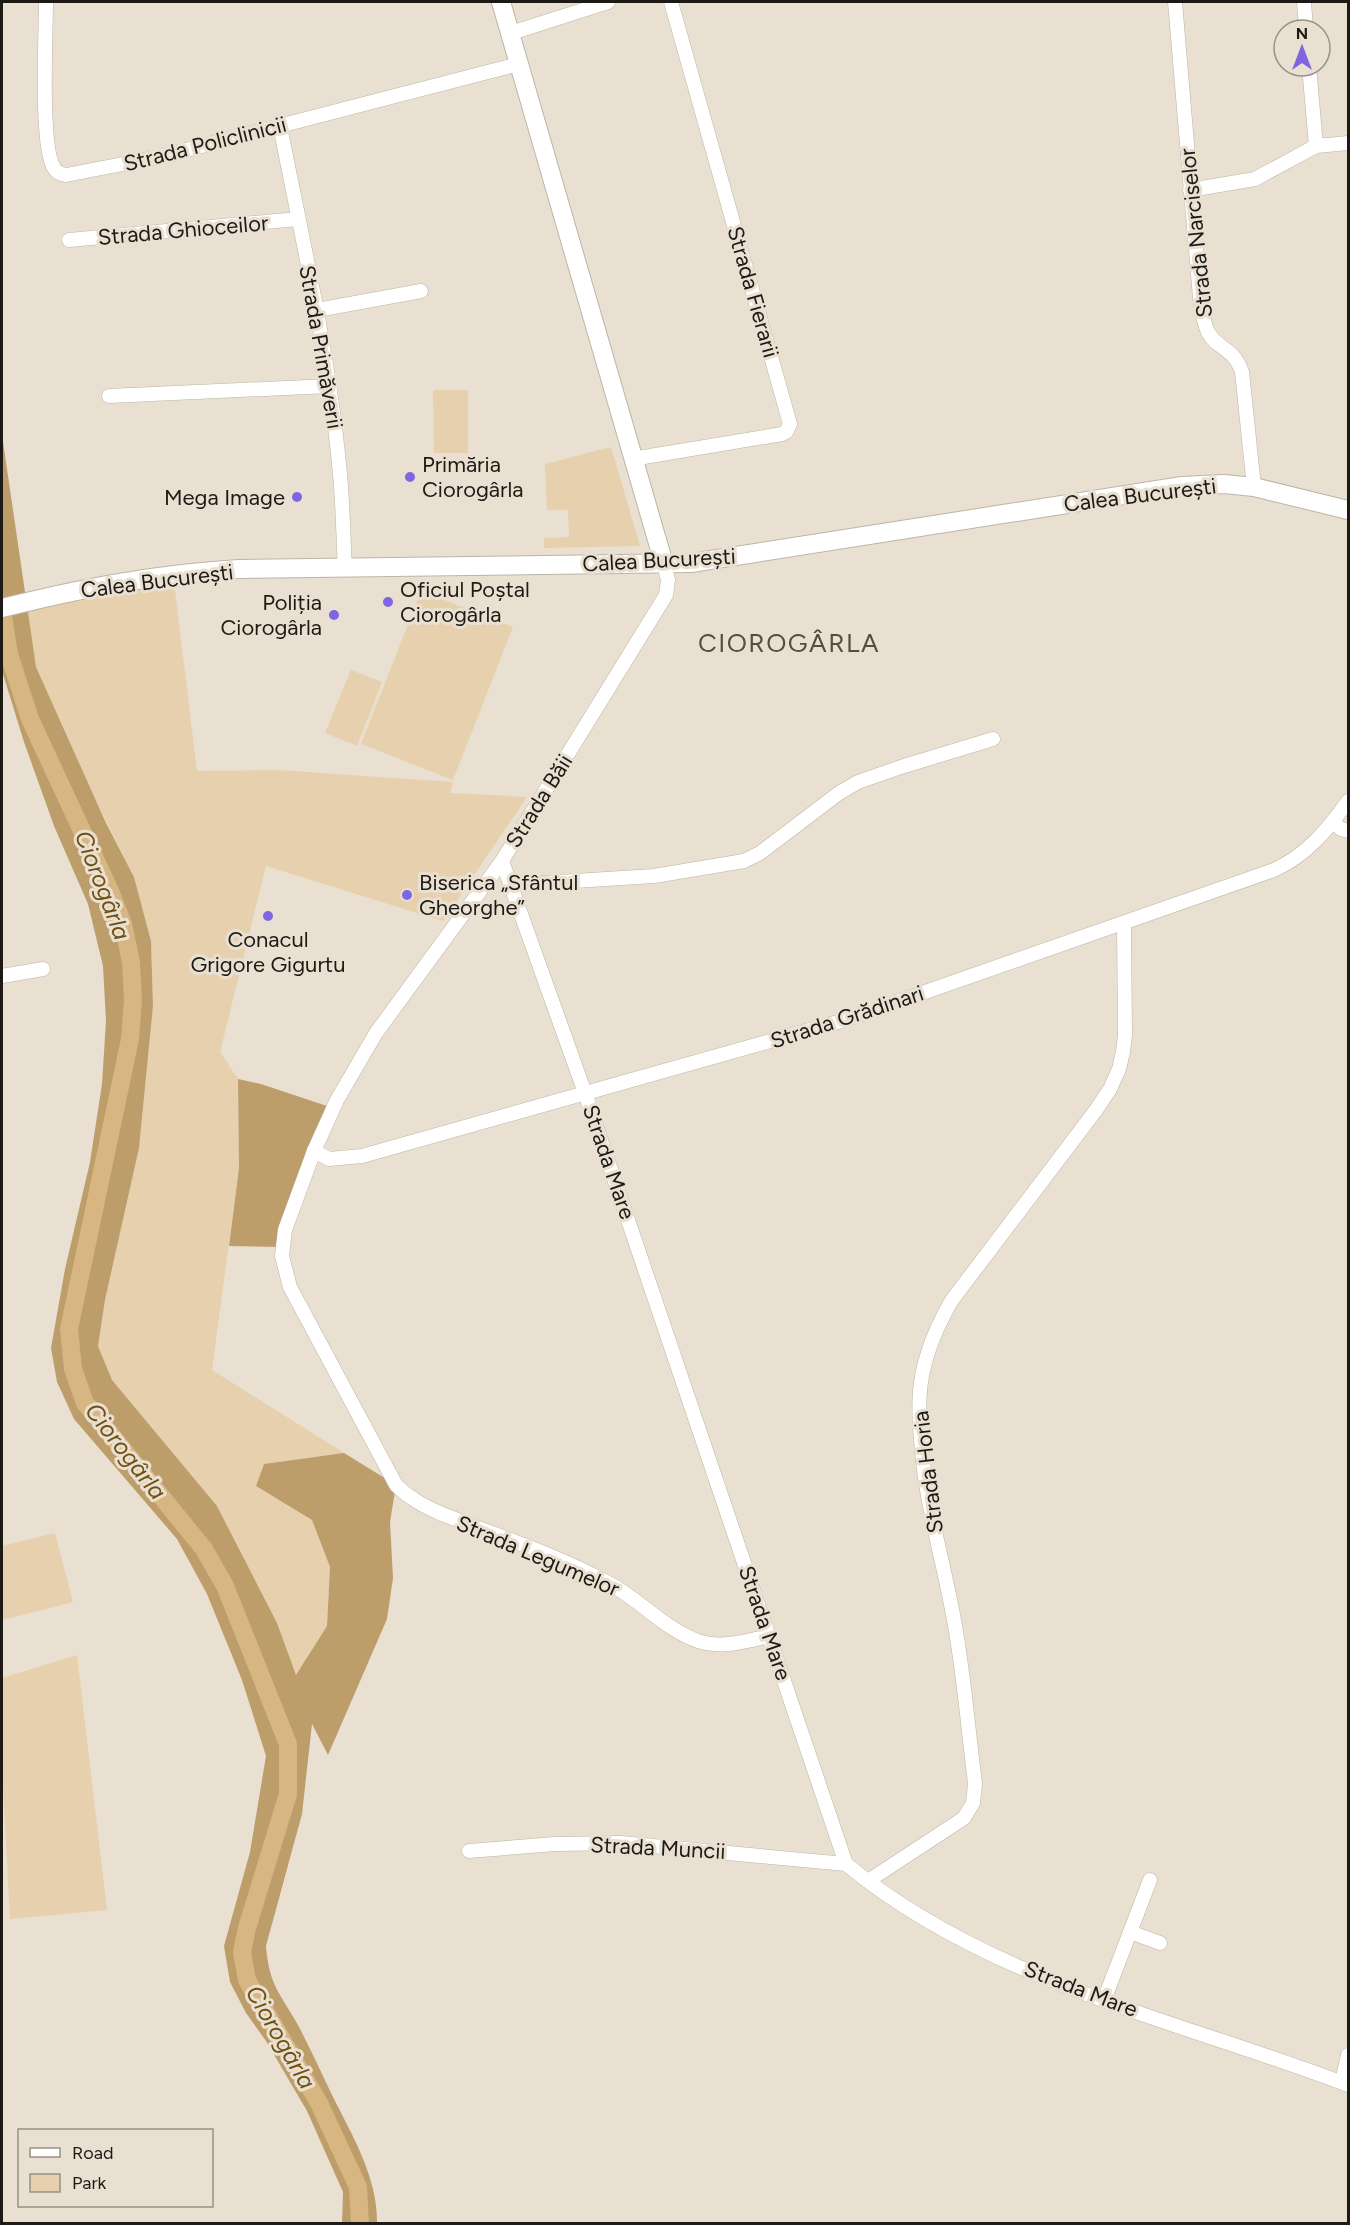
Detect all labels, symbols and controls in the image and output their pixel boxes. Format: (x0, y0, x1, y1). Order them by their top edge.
north arrow (1272, 18, 1332, 78)
text: N (1296, 24, 1308, 43)
street label: Strada Policlinicii (121, 111, 289, 177)
street label: Strada Narciselor (1174, 146, 1218, 319)
street label: Strada Ghioceilor (97, 209, 270, 251)
street label: Strada Fierarii (721, 223, 785, 361)
street label: Strada Primăverii (293, 263, 349, 431)
place label: Primăria Ciorogârla (422, 451, 524, 503)
marker: Primăria Ciorogârla (403, 470, 417, 484)
street label: Calea București (1062, 472, 1218, 518)
place label: Mega Image (164, 484, 285, 511)
marker: Mega Image (290, 490, 304, 504)
street label: Calea București (582, 542, 736, 578)
street label: Calea București (79, 558, 235, 604)
place label: Oficiul Poștal Ciorogârla (400, 576, 530, 628)
place label: Poliția Ciorogârla (220, 589, 322, 641)
marker: Oficiul Poștal Ciorogârla (381, 595, 395, 609)
marker: Poliția Ciorogârla (327, 608, 341, 622)
district label: CIOROGÂRLA (698, 627, 880, 659)
street label: Strada Băii (500, 749, 578, 853)
water label: Ciorogârla (69, 826, 137, 944)
place label: Biserica „Sfântul Gheorghe” (419, 869, 578, 921)
marker: Biserica „Sfântul Gheorghe” (400, 888, 414, 902)
marker: Conacul Grigore Gigurtu (261, 909, 275, 923)
place label: Conacul Grigore Gigurtu (191, 926, 345, 978)
street label: Strada Grădinari (767, 980, 927, 1054)
street label: Strada Mare (577, 1101, 641, 1223)
water label: Ciorogârla (79, 1397, 173, 1505)
street label: Strada Horia (907, 1409, 949, 1535)
street label: Strada Legumelor (452, 1509, 624, 1603)
street label: Strada Mare (733, 1562, 797, 1684)
street label: Strada Muncii (590, 1831, 726, 1865)
street label: Strada Mare (1020, 1955, 1142, 2023)
water label: Ciorogârla (240, 1980, 322, 2094)
legend (18, 2129, 213, 2207)
text: Road (72, 2142, 113, 2164)
text: Park (72, 2172, 107, 2194)

